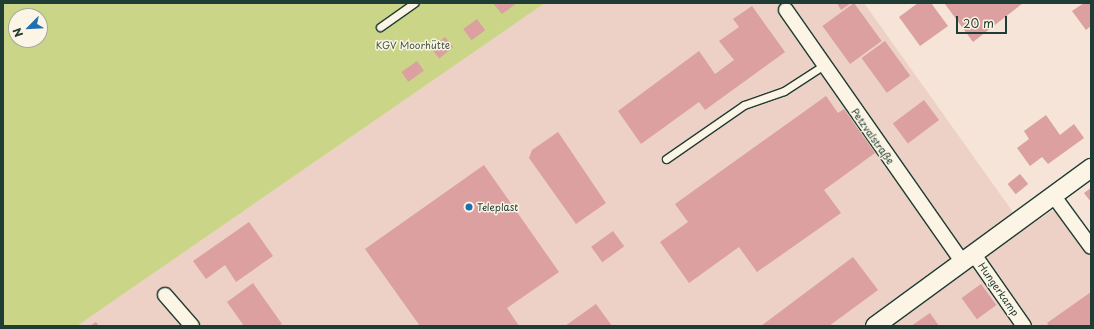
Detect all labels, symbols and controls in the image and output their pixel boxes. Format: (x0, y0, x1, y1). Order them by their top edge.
north arrow (8, 8, 48, 48)
scale bar (958, 8, 1009, 34)
text: 20 m (963, 14, 994, 32)
text: N (8, 25, 27, 40)
park label: KGV Moorhütte (375, 39, 451, 51)
street label: Petzvalstraße (849, 106, 897, 166)
place label: Teleplast (477, 201, 518, 213)
marker: Teleplast (464, 202, 474, 212)
street label: Hungerkamp (976, 260, 1022, 318)

